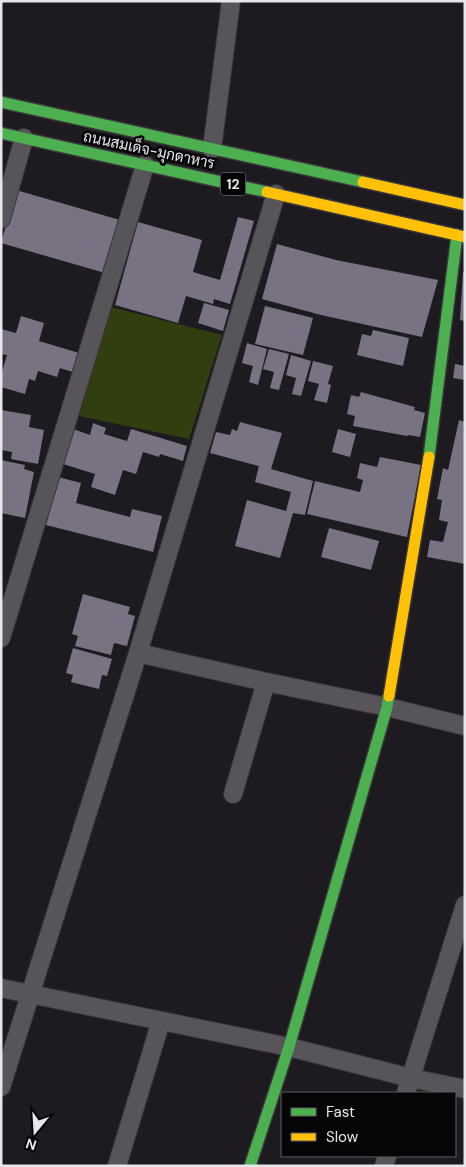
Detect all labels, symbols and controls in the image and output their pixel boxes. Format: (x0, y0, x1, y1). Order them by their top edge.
street label: ถนนสมเด็จ-มุกดาหาร (81, 125, 217, 175)
road number: 12 (220, 172, 246, 195)
legend (281, 1092, 456, 1157)
text: Fast (326, 1102, 355, 1122)
north arrow (10, 1107, 60, 1157)
text: Slow (326, 1127, 359, 1147)
text: N (23, 1134, 39, 1155)

